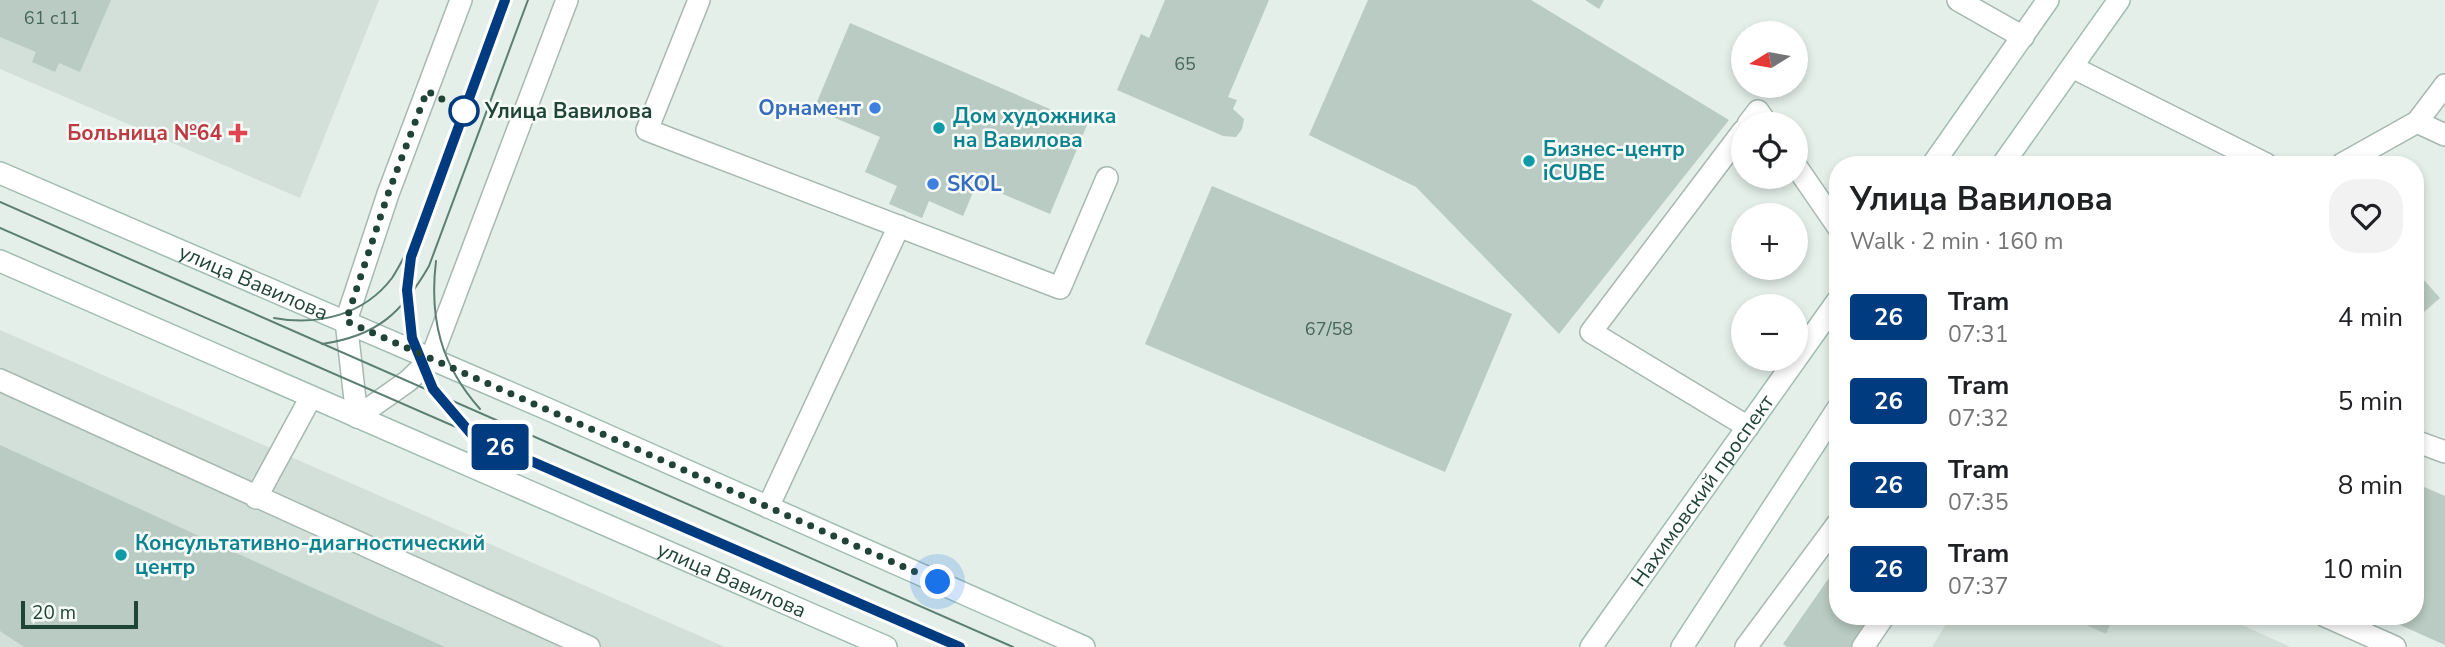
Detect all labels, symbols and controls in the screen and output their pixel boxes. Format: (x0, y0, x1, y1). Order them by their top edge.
house number: 61 с11 (24, 6, 80, 30)
north arrow (1731, 21, 1808, 98)
map controls (1731, 21, 1808, 371)
house number: 65 (1174, 52, 1196, 76)
place label: Орнамент (758, 94, 861, 122)
marker: Улица Вавилова (449, 96, 479, 126)
place label: Улица Вавилова (484, 97, 652, 125)
marker: Орнамент (867, 100, 883, 116)
place label: Дом художника на Вавилова (953, 102, 1117, 154)
button: locate (1731, 112, 1808, 189)
place label: Больница №64 (67, 119, 222, 147)
marker: Дом художника на Вавилова (931, 120, 947, 136)
marker: Больница №64 (228, 123, 248, 143)
place label: Бизнес-центр iCUBE (1543, 135, 1685, 187)
marker: Бизнес-центр iCUBE (1521, 153, 1537, 169)
place label: SKOL (947, 170, 1002, 198)
marker: SKOL (925, 176, 941, 192)
text: Улица Вавилова (1850, 177, 2113, 222)
button: heart (2329, 179, 2403, 253)
button: + (1731, 203, 1808, 280)
text: Walk · 2 min · 160 m (1850, 226, 2063, 257)
street label: улица Вавилова (174, 238, 332, 327)
text: Tram (1948, 284, 2009, 319)
button: − (1731, 294, 1808, 371)
text: 4 min (2338, 300, 2403, 335)
text: 26 (1874, 301, 1903, 333)
house number: 67/58 (1305, 317, 1353, 341)
text: 07:31 (1948, 319, 2008, 350)
text: Tram (1948, 368, 2009, 403)
text: 5 min (2338, 384, 2403, 419)
text: 26 (1874, 385, 1903, 417)
street label: Нахимовский проспект (1624, 388, 1781, 592)
text: 07:32 (1948, 403, 2008, 434)
line badge: 26 (468, 424, 532, 470)
text: 26 (486, 431, 514, 463)
text: Tram (1948, 452, 2009, 487)
text: 8 min (2338, 468, 2403, 503)
text: 26 (1874, 469, 1903, 501)
text: 07:35 (1948, 487, 2008, 518)
place label: Консультативно-диагностический центр (135, 529, 485, 581)
street label: улица Вавилова (653, 535, 811, 625)
text: Tram (1948, 536, 2009, 571)
marker: Консультативно-диагностический центр (113, 547, 129, 563)
text: 10 min (2322, 552, 2403, 587)
text: 26 (1874, 553, 1903, 585)
your location (920, 564, 955, 599)
text: 07:37 (1948, 571, 2008, 602)
scale bar (21, 598, 138, 630)
text: 20 m (32, 600, 76, 626)

